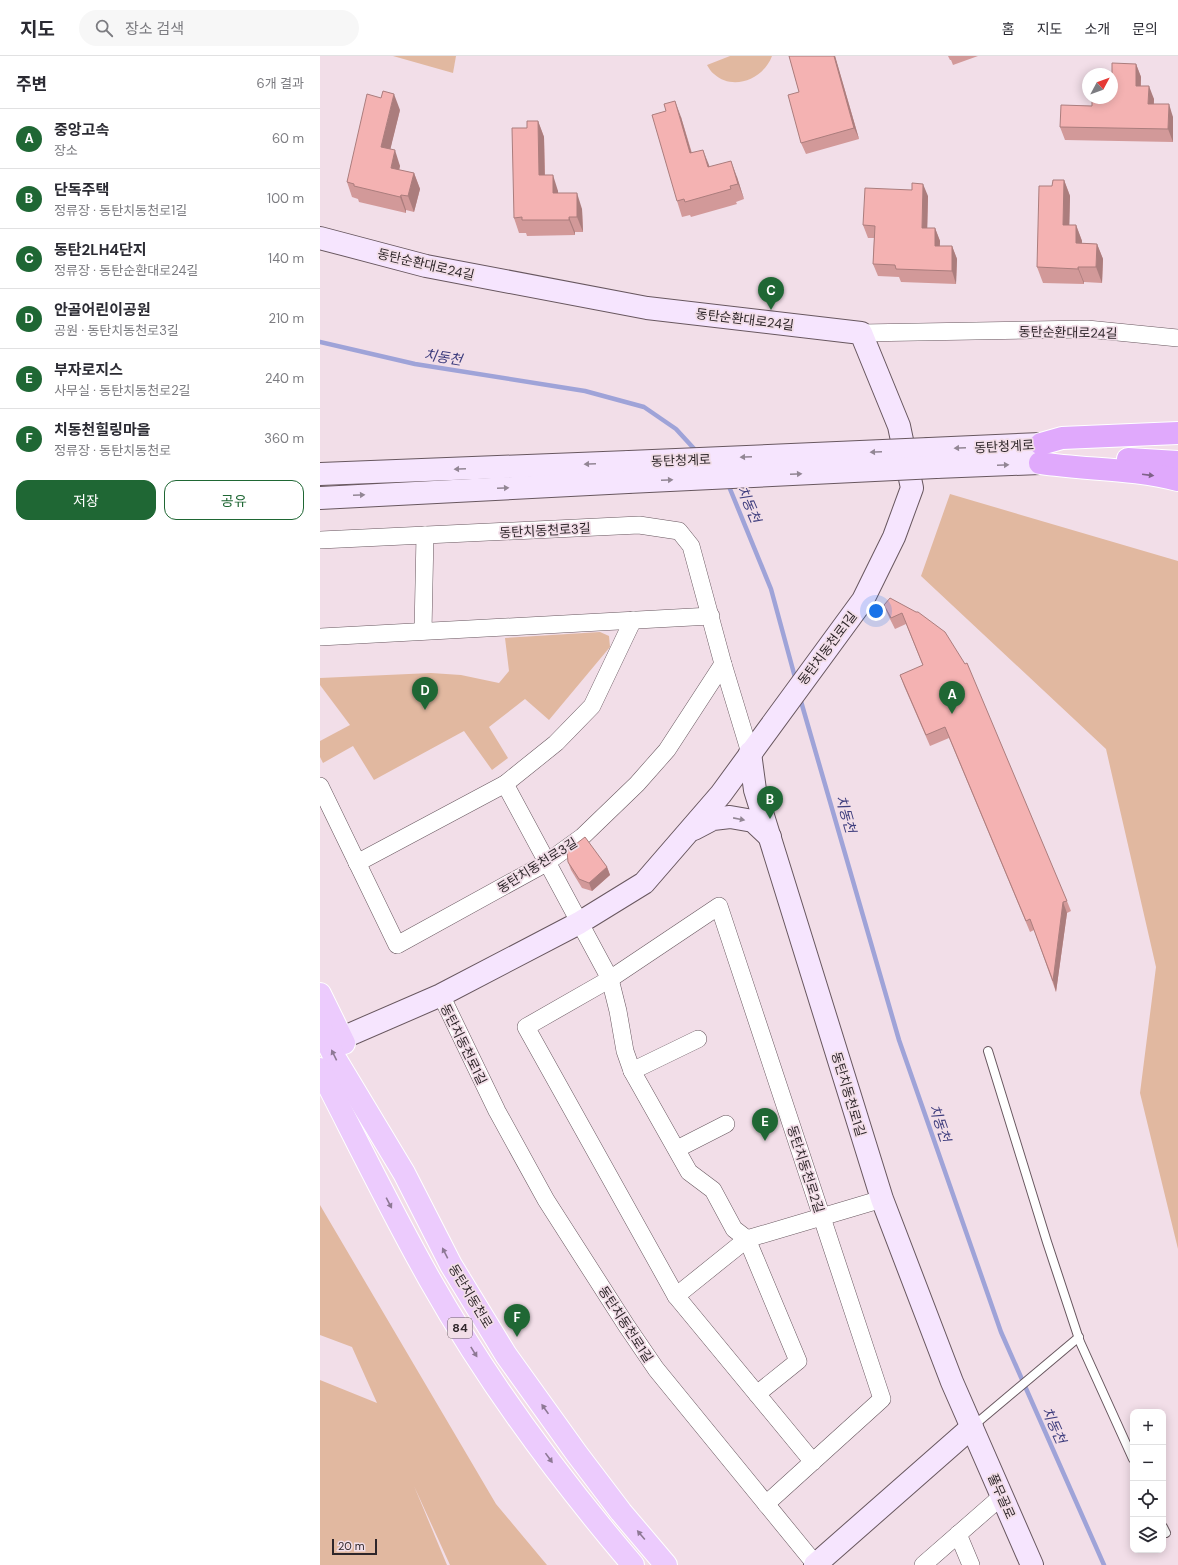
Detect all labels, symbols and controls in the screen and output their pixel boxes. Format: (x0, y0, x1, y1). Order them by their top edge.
search box (79, 10, 359, 46)
text: 지도 (20, 17, 55, 42)
icon: search (93, 17, 115, 39)
text: 장소 검색 (125, 19, 184, 39)
text: 홈 (1002, 20, 1015, 38)
text: 지도 (1037, 20, 1062, 38)
text: 소개 (1084, 20, 1110, 38)
text: 문의 (1132, 20, 1158, 38)
north arrow (1082, 68, 1118, 104)
text: 주변 (16, 73, 47, 95)
text: 6개 결과 (256, 75, 304, 92)
text: 중앙고속 (54, 120, 109, 140)
text: A (24, 130, 34, 147)
text: 60 m (272, 130, 304, 147)
text: 장소 (54, 142, 78, 159)
text: 단독주택 (54, 180, 109, 200)
text: B (25, 190, 33, 207)
text: 100 m (267, 190, 304, 207)
text: 정류장 · 동탄치동천로1길 (54, 202, 187, 219)
text: 동탄2LH4단지 (54, 240, 147, 260)
street label: 동탄순환대로24길 (376, 245, 476, 284)
text: C (24, 250, 34, 267)
text: 140 m (268, 250, 304, 267)
text: 정류장 · 동탄순환대로24길 (54, 262, 198, 279)
pin: C (758, 277, 784, 310)
text: 안골어린이공원 (54, 300, 151, 320)
street label: 동탄순환대로24길 (695, 305, 795, 334)
text: D (24, 310, 34, 327)
text: 210 m (269, 310, 304, 327)
text: 공원 · 동탄치동천로3길 (54, 322, 179, 339)
street label: 동탄순환대로24길 (1018, 323, 1118, 342)
water label: 치동천 (423, 345, 465, 369)
text: 부자로지스 (54, 360, 123, 380)
text: E (25, 370, 33, 387)
text: 240 m (265, 370, 304, 387)
text: 사무실 · 동탄치동천로2길 (54, 382, 191, 399)
text: 치동천힐링마을 (54, 420, 151, 440)
text: F (25, 430, 33, 447)
text: 360 m (264, 430, 304, 447)
street label: 동탄청계로 (974, 436, 1034, 457)
text: 정류장 · 동탄치동천로 (54, 442, 171, 459)
one-way arrow (954, 444, 966, 451)
one-way arrow (870, 448, 882, 455)
street label: 동탄청계로 (651, 451, 711, 470)
one-way arrow (740, 454, 752, 461)
one-way arrow (583, 461, 596, 467)
one-way arrow (997, 462, 1010, 468)
one-way arrow (454, 465, 466, 472)
one-way arrow (790, 470, 802, 477)
one-way arrow (1142, 472, 1154, 478)
one-way arrow (661, 476, 673, 483)
button: 저장 (16, 480, 156, 520)
button: 공유 (164, 480, 304, 520)
water label: 치동천 (733, 483, 765, 526)
one-way arrow (497, 485, 510, 491)
one-way arrow (353, 492, 365, 499)
street label: 동탄치동천로3길 (499, 520, 591, 541)
your location (866, 601, 886, 621)
street label: 동탄치동천로1길 (794, 608, 861, 688)
pin: D (412, 677, 438, 710)
pin: A (939, 681, 965, 714)
pin: B (757, 786, 783, 819)
water label: 치동천 (832, 793, 860, 836)
one-way arrow (733, 816, 745, 822)
street label: 동탄치동천로3길 (494, 834, 581, 897)
street label: 동탄치동천로1길 (437, 1001, 490, 1087)
one-way arrow (331, 1050, 337, 1061)
street label: 동탄치동천로1길 (828, 1050, 869, 1139)
water label: 치동천 (925, 1102, 955, 1145)
pin: E (752, 1108, 778, 1141)
street label: 동탄치동천로2길 (783, 1123, 828, 1215)
one-way arrow (386, 1197, 393, 1209)
one-way arrow (442, 1247, 448, 1259)
street label: 동탄치동천로 (445, 1261, 496, 1331)
street label: 동탄치동천로1길 (595, 1283, 657, 1366)
pin: F (504, 1304, 530, 1337)
road number: 84 (448, 1318, 472, 1338)
one-way arrow (471, 1346, 478, 1358)
one-way arrow (541, 1404, 549, 1415)
water label: 치동천 (1038, 1404, 1071, 1447)
map controls (1130, 1409, 1166, 1553)
button: + (1130, 1409, 1166, 1445)
button: − (1130, 1445, 1166, 1481)
one-way arrow (545, 1453, 553, 1464)
street label: 풀무골로 (984, 1471, 1019, 1522)
button: locate (1130, 1481, 1166, 1517)
button: layers (1130, 1517, 1166, 1553)
one-way arrow (636, 1530, 645, 1541)
scale bar (332, 1537, 377, 1556)
text: 20 m (338, 1539, 364, 1553)

